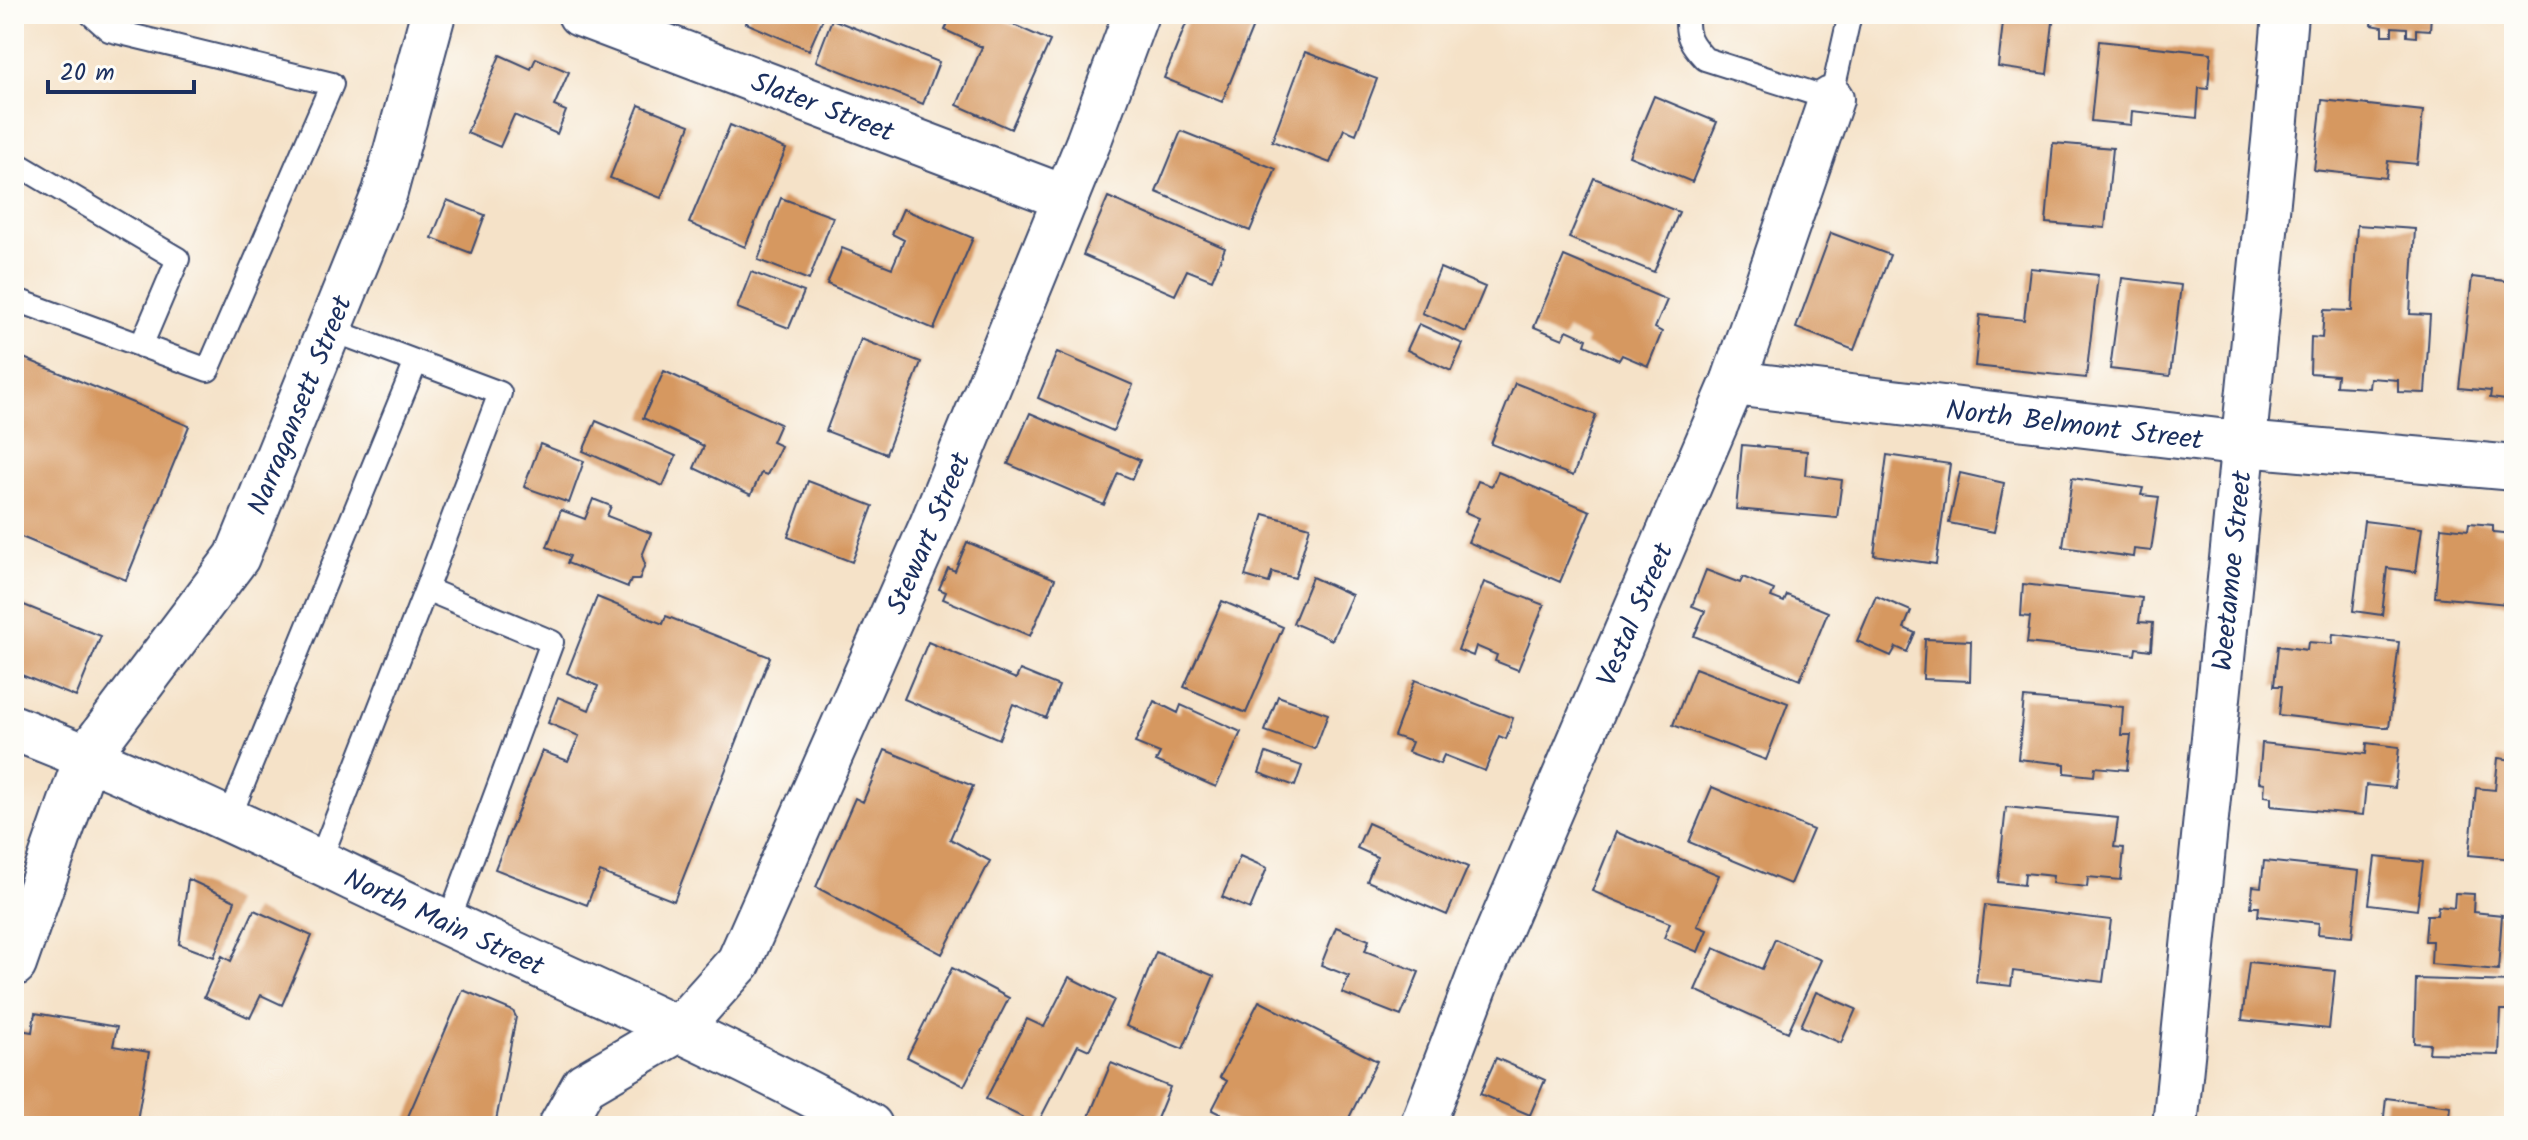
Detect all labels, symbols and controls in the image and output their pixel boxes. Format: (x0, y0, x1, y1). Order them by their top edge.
scale bar (48, 44, 194, 94)
text: 20 m (60, 54, 115, 93)
street label: Slater Street (744, 61, 901, 156)
street label: Narragansett Street (236, 288, 366, 522)
street label: North Belmont Street (1943, 389, 2206, 464)
street label: Stewart Street (875, 445, 985, 622)
street label: Weetamoe Street (2201, 468, 2266, 673)
street label: Vestal Street (1586, 535, 1687, 694)
street label: North Main Street (336, 857, 552, 990)

